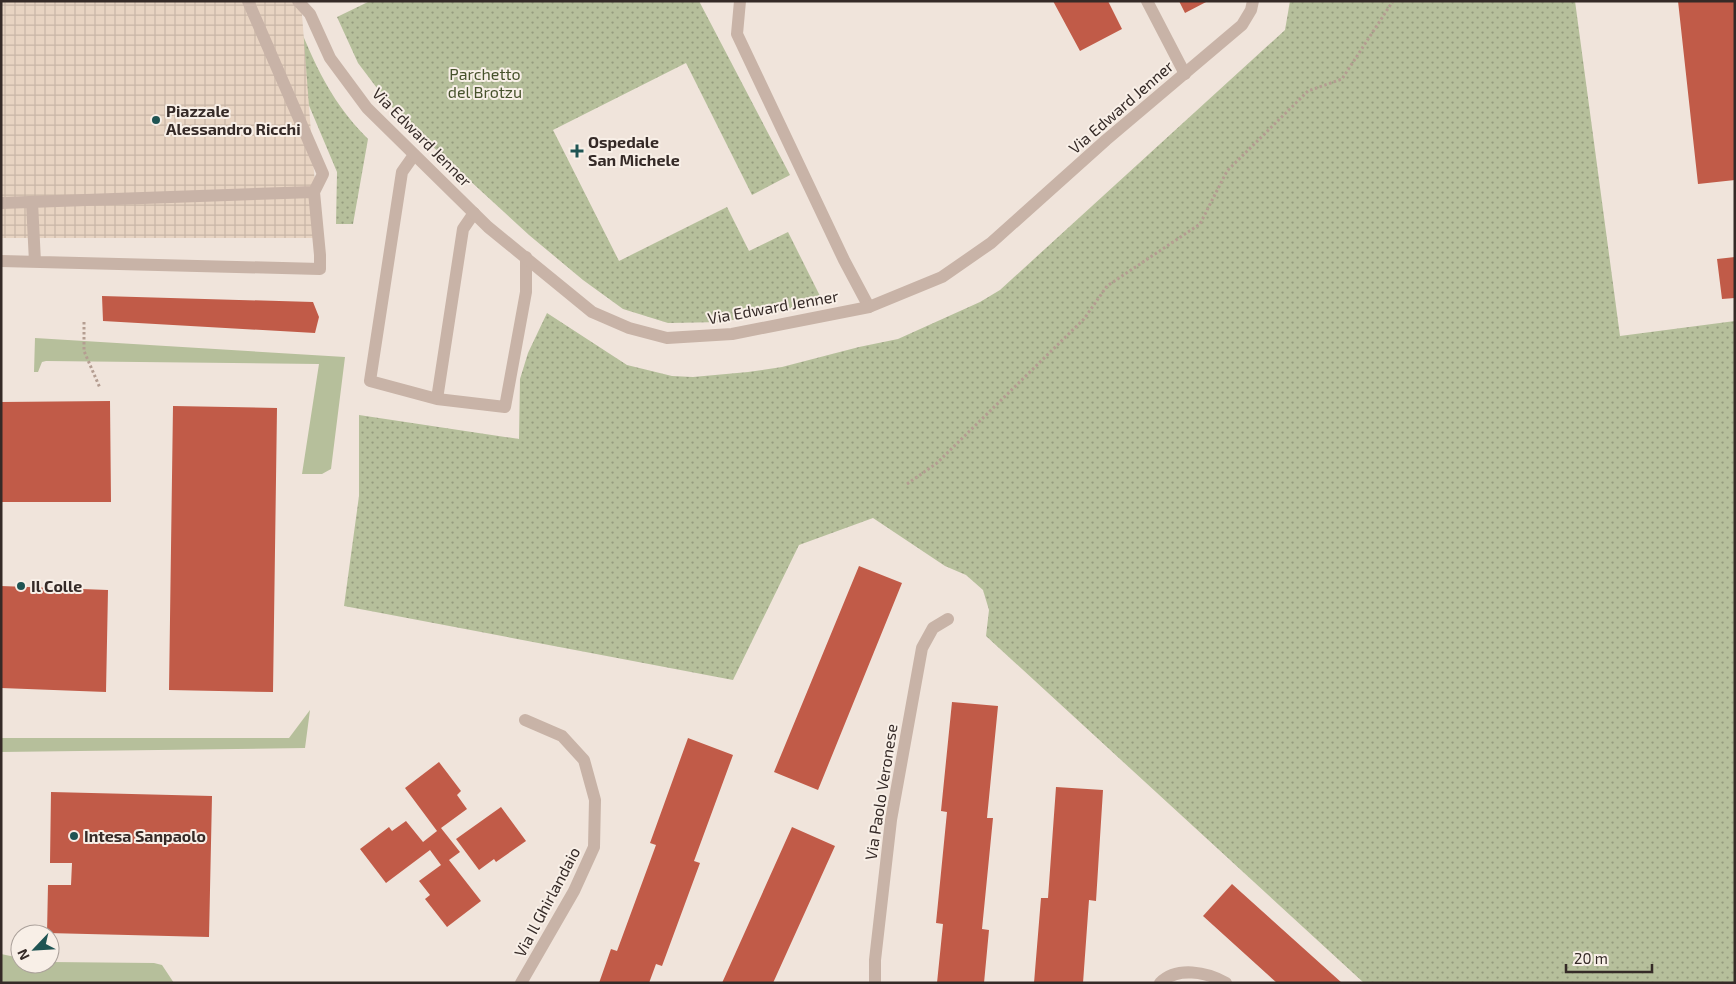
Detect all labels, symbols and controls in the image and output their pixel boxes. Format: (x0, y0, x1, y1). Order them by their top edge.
street label: Via Edward Jenner (1064, 56, 1177, 157)
park label: Parchetto del Brotzu (448, 64, 522, 101)
street label: Via Edward Jenner (369, 83, 476, 191)
place label: Piazzale Alessandro Ricchi (166, 101, 301, 138)
marker: Piazzale Alessandro Ricchi (150, 114, 162, 126)
place label: Ospedale San Michele (588, 132, 680, 169)
marker: Ospedale San Michele (570, 144, 584, 158)
street label: Via Edward Jenner (706, 286, 840, 327)
place label: Il Colle (31, 576, 82, 595)
marker: Il Colle (15, 580, 27, 592)
street label: Via Paolo Veronese (860, 722, 901, 862)
place label: Intesa Sanpaolo (84, 826, 206, 845)
marker: Intesa Sanpaolo (68, 830, 80, 842)
street label: Via Il Ghirlandaio (510, 844, 584, 960)
north arrow (10, 924, 60, 974)
scale bar (1566, 942, 1652, 974)
text: N (13, 947, 33, 963)
text: 20 m (1574, 949, 1608, 967)

